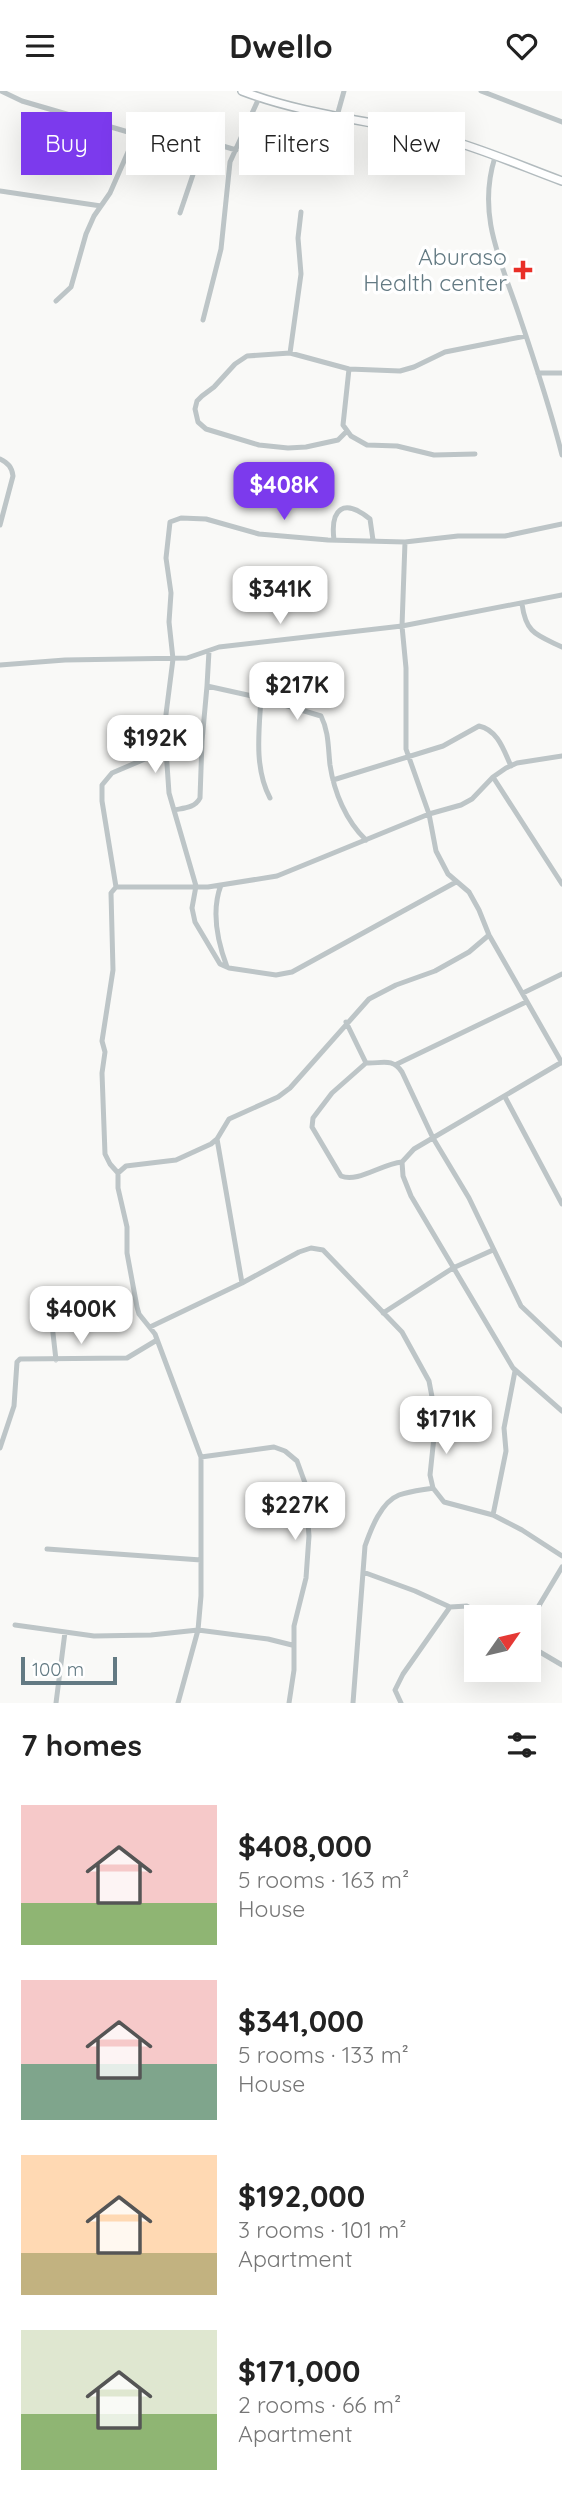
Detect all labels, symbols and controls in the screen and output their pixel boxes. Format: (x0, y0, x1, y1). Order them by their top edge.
text: Dwello (229, 26, 333, 66)
icon: menu (21, 27, 59, 65)
icon: heart (503, 27, 541, 65)
chip: Buy (21, 112, 112, 175)
chip: Rent (126, 112, 225, 175)
chip: Filters (239, 112, 354, 175)
chip: New (368, 112, 465, 175)
place label: Aburaso Health center (363, 242, 507, 297)
marker: Aburaso Health center (513, 260, 533, 280)
pin: $408K (235, 463, 333, 522)
text: $408K (249, 470, 319, 499)
pin: $341K (231, 567, 329, 626)
text: $341K (249, 574, 311, 603)
pin: $217K (248, 663, 346, 722)
text: $217K (265, 670, 329, 699)
pin: $192K (106, 715, 204, 775)
text: $192K (123, 723, 187, 752)
pin: $400K (32, 1287, 130, 1346)
text: $400K (46, 1294, 116, 1323)
pin: $171K (397, 1397, 495, 1456)
text: $171K (416, 1404, 476, 1433)
pin: $227K (246, 1483, 344, 1542)
text: $227K (261, 1490, 329, 1519)
north arrow (464, 1605, 541, 1682)
map controls (464, 1605, 541, 1682)
scale bar (21, 1654, 117, 1686)
text: 100 m (32, 1657, 84, 1681)
text: 7 homes (21, 1726, 142, 1764)
icon: filters (503, 1726, 541, 1764)
text: $408,000 (238, 1827, 372, 1865)
icon: home (77, 1833, 161, 1917)
text: 5 rooms · 163 m² (238, 1865, 409, 1894)
text: House (238, 1894, 305, 1923)
text: $341,000 (238, 2002, 364, 2040)
icon: home (77, 2008, 161, 2092)
text: 5 rooms · 133 m² (238, 2040, 409, 2069)
text: House (238, 2069, 305, 2098)
text: $192,000 (238, 2177, 365, 2215)
icon: home (77, 2183, 161, 2267)
text: 3 rooms · 101 m² (238, 2215, 407, 2244)
text: Apartment (238, 2244, 352, 2273)
text: $171,000 (238, 2352, 360, 2390)
icon: home (77, 2358, 161, 2442)
text: 2 rooms · 66 m² (238, 2390, 401, 2419)
text: Apartment (238, 2419, 352, 2448)

